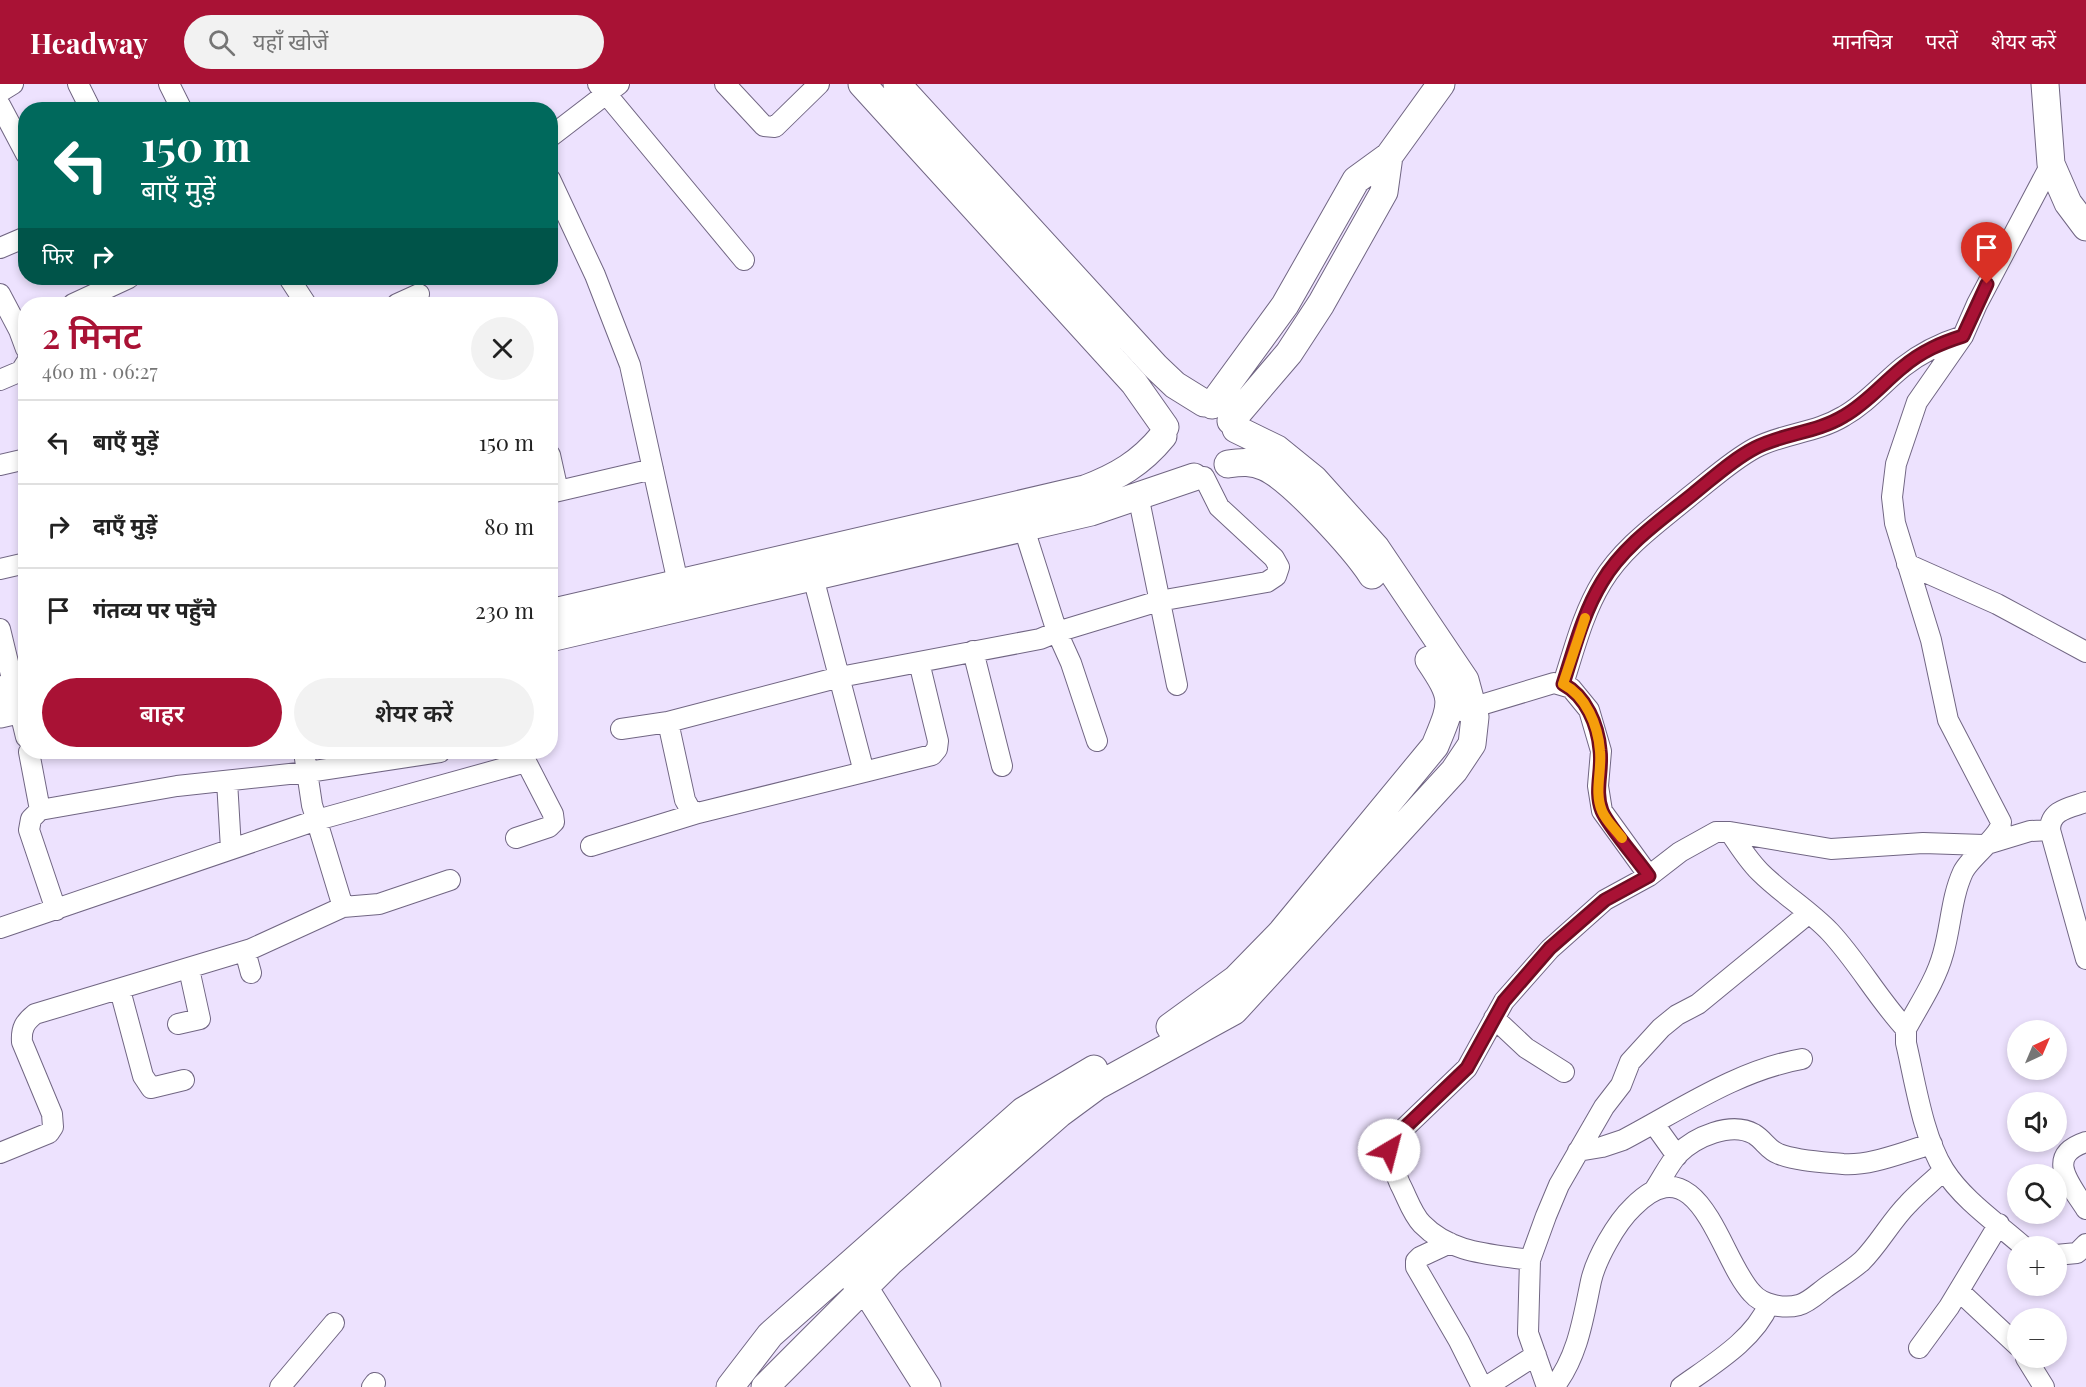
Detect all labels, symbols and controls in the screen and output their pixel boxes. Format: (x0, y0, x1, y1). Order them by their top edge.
search box (184, 15, 604, 69)
text: Headway (30, 24, 148, 61)
icon: search (205, 26, 238, 59)
text: यहाँ खोजें (253, 26, 328, 56)
text: मानचित्र (1832, 26, 1893, 54)
text: परतें (1926, 26, 1958, 54)
text: शेयर करें (1991, 26, 2056, 54)
text: 150 m (141, 117, 251, 173)
icon: left (42, 126, 120, 204)
text: बाएँ मुड़ें (141, 171, 216, 207)
pin (1961, 222, 2012, 284)
icon: arrive (1970, 231, 2003, 264)
text: फिर (42, 240, 74, 270)
icon: right (86, 240, 119, 273)
text: 2 मिनट (42, 310, 142, 358)
button: close (471, 317, 534, 380)
text: 460 m · 06:27 (42, 357, 158, 384)
icon: left (42, 426, 75, 459)
text: बाएँ मुड़ें (93, 426, 158, 456)
text: 150 m (479, 427, 534, 457)
icon: right (42, 510, 75, 543)
text: दाएँ मुड़ें (93, 510, 157, 540)
text: 80 m (484, 511, 534, 541)
icon: arrive (42, 594, 75, 627)
text: गंतव्य पर पहुँचे (93, 594, 216, 624)
text: 230 m (475, 595, 534, 625)
button: बाहर (42, 678, 282, 747)
button: शेयर करें (294, 678, 534, 747)
north arrow (2007, 1020, 2067, 1080)
map controls (2007, 1020, 2067, 1368)
button: sound (2007, 1092, 2067, 1152)
position arrow (1357, 1118, 1421, 1182)
button: search (2007, 1164, 2067, 1224)
button: + (2007, 1236, 2067, 1296)
button: − (2007, 1308, 2067, 1368)

